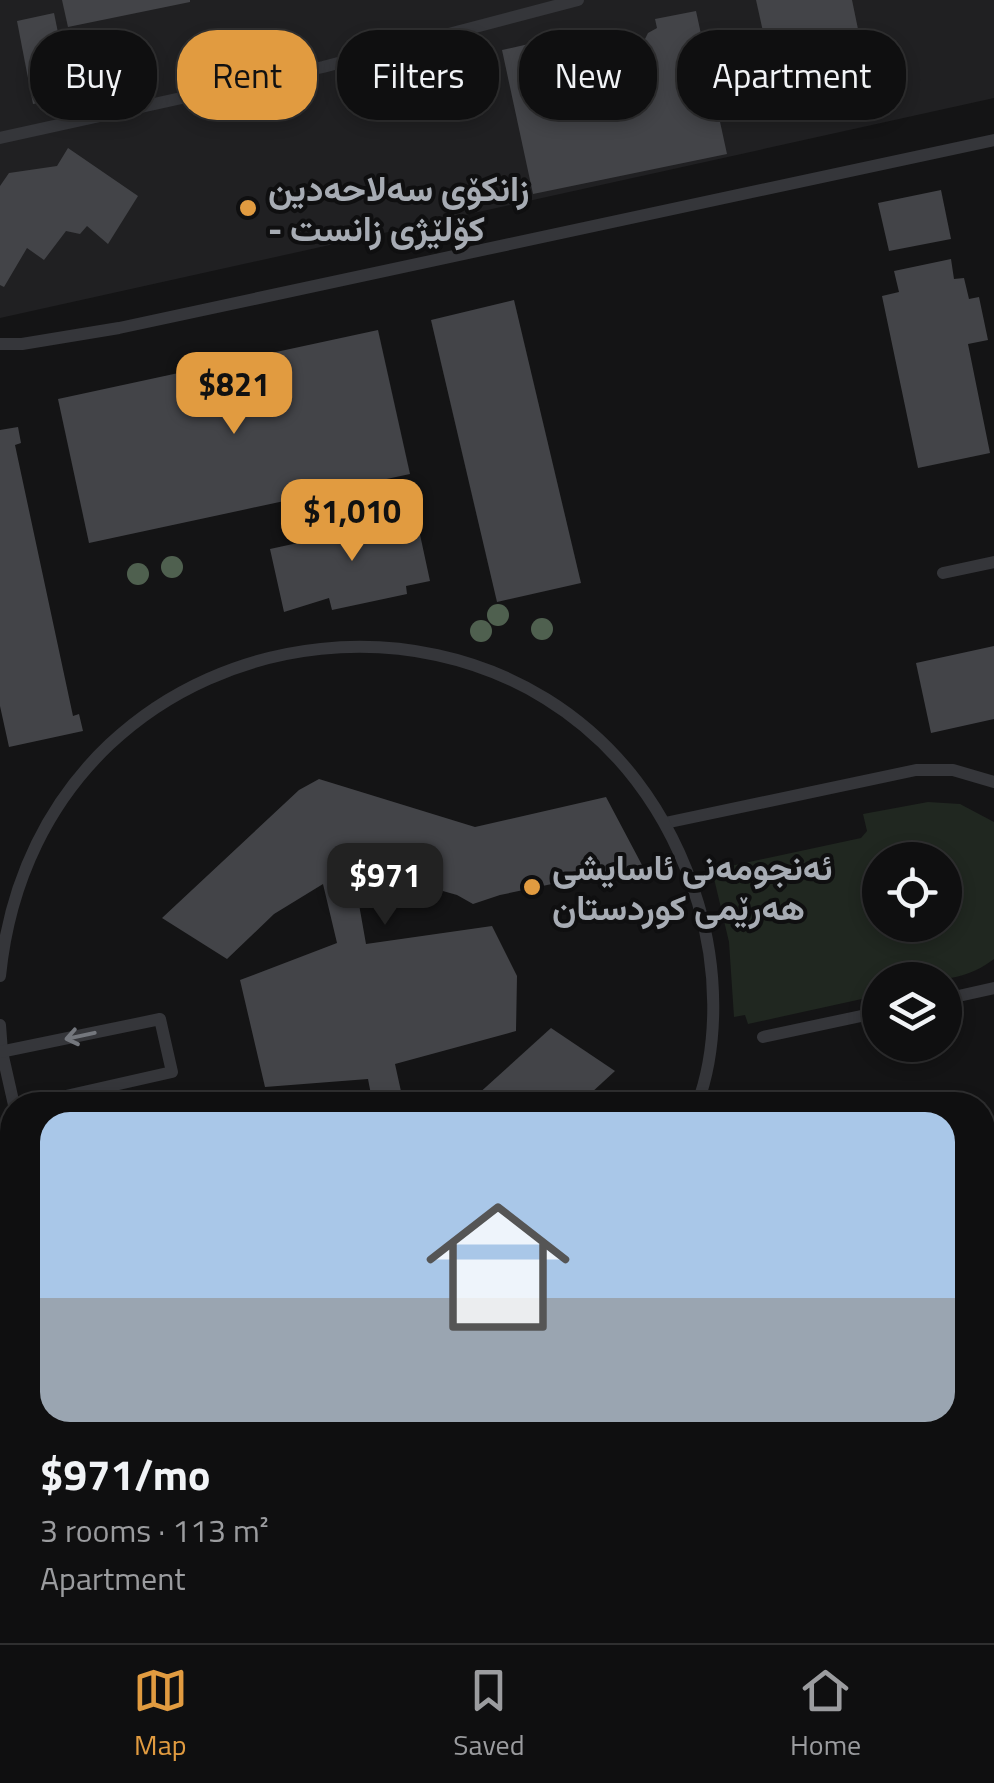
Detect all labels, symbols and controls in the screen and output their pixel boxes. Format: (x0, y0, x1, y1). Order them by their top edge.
chip: Buy (30, 30, 157, 120)
chip: Rent (177, 30, 317, 120)
chip: Filters (337, 30, 499, 120)
chip: New (519, 30, 657, 120)
chip: Apartment (677, 30, 906, 120)
place label: زانکۆی سەلاحەدین - کۆلێژی زانست (268, 161, 529, 255)
marker: زانکۆی سەلاحەدین - کۆلێژی زانست (237, 197, 259, 219)
pin: $821 (175, 352, 293, 437)
text: $821 (198, 360, 270, 408)
pin: $1,010 (271, 479, 433, 564)
text: $1,010 (303, 487, 401, 535)
place label: ئەنجومەنی ئاسایشی هەرێمی کوردستان (552, 840, 832, 934)
map controls (862, 842, 962, 1062)
button: locate (862, 842, 962, 942)
pin: $971 (326, 843, 444, 928)
text: $971 (349, 851, 421, 899)
marker: ئەنجومەنی ئاسایشی هەرێمی کوردستان (521, 876, 543, 898)
button: layers (862, 962, 962, 1062)
one-way arrow (65, 1027, 97, 1046)
icon: home (408, 1177, 588, 1357)
text: $971/mo (40, 1442, 210, 1506)
text: 3 rooms · 113 m² (40, 1506, 269, 1554)
text: Apartment (40, 1554, 186, 1602)
tab: Map (133, 1663, 188, 1766)
tab: Saved (453, 1663, 525, 1766)
tab: Home (790, 1663, 861, 1766)

